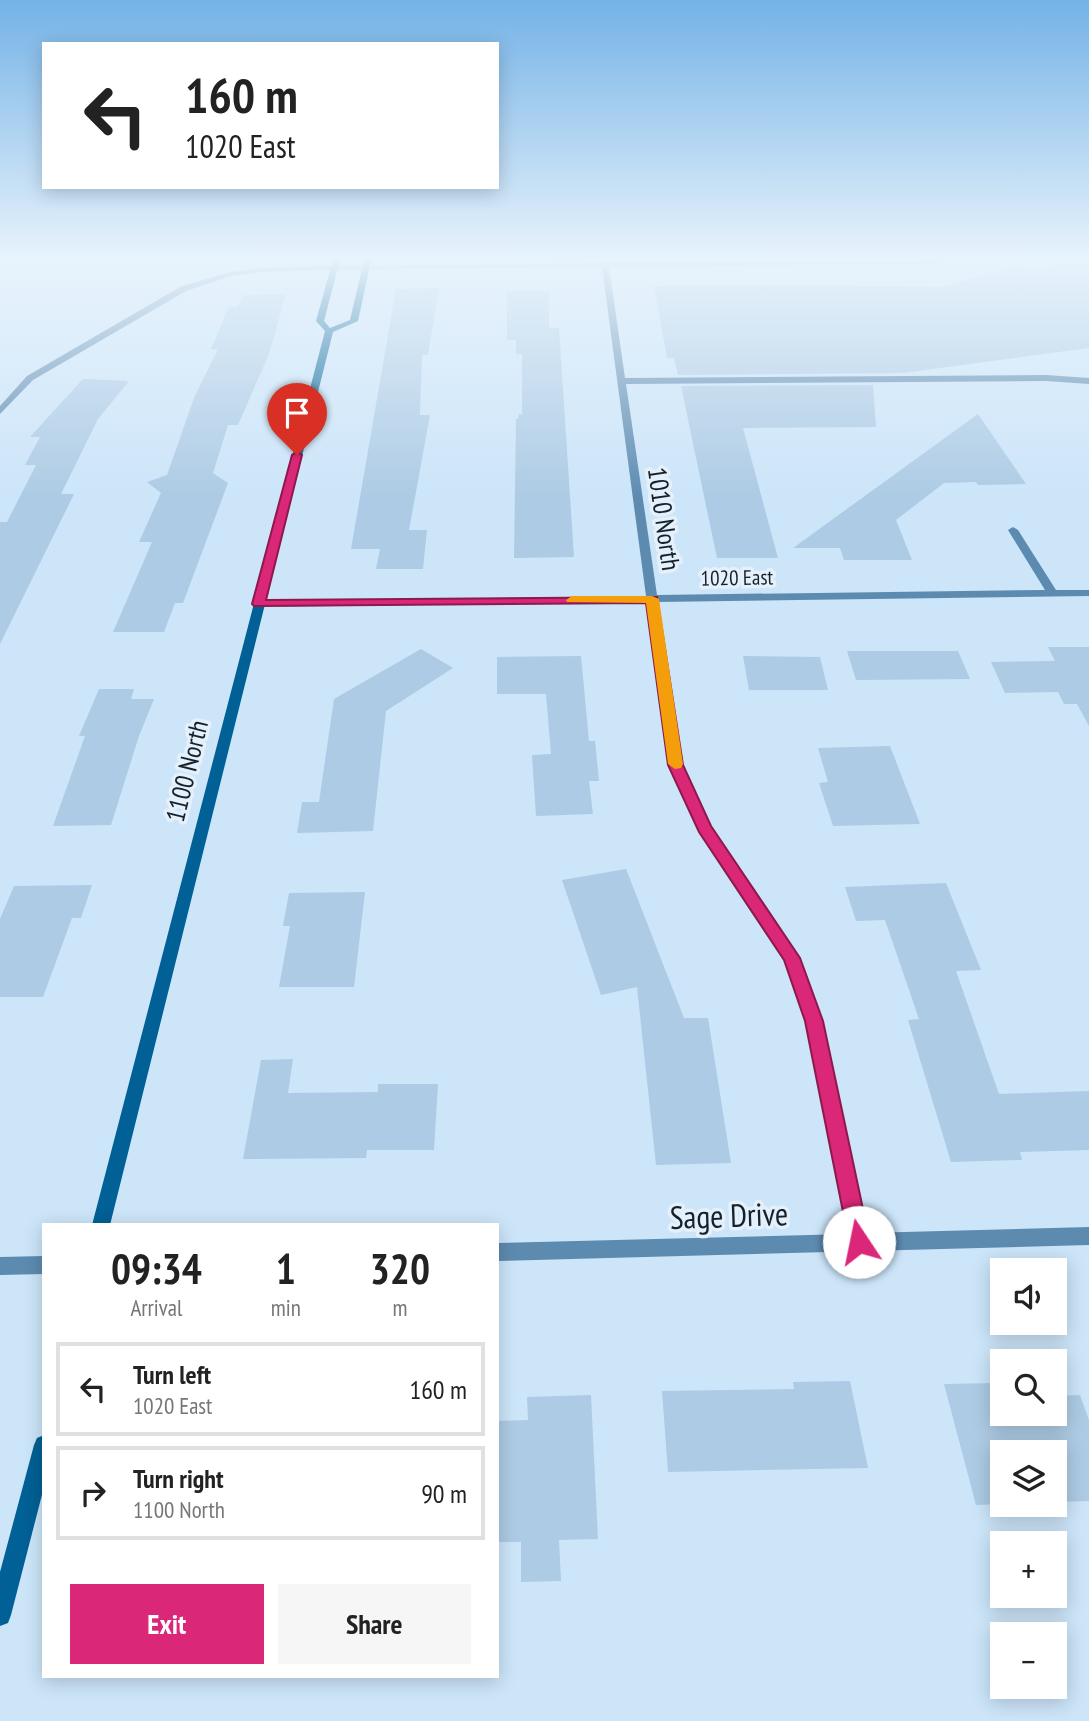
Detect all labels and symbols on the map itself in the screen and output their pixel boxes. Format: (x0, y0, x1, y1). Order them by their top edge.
pin (267, 383, 327, 455)
street label: 1010 North (641, 465, 688, 573)
street label: 1020 East (700, 563, 774, 592)
street label: 1100 North (158, 716, 215, 825)
street label: Sage Drive (669, 1192, 789, 1238)
position arrow (822, 1205, 896, 1279)

